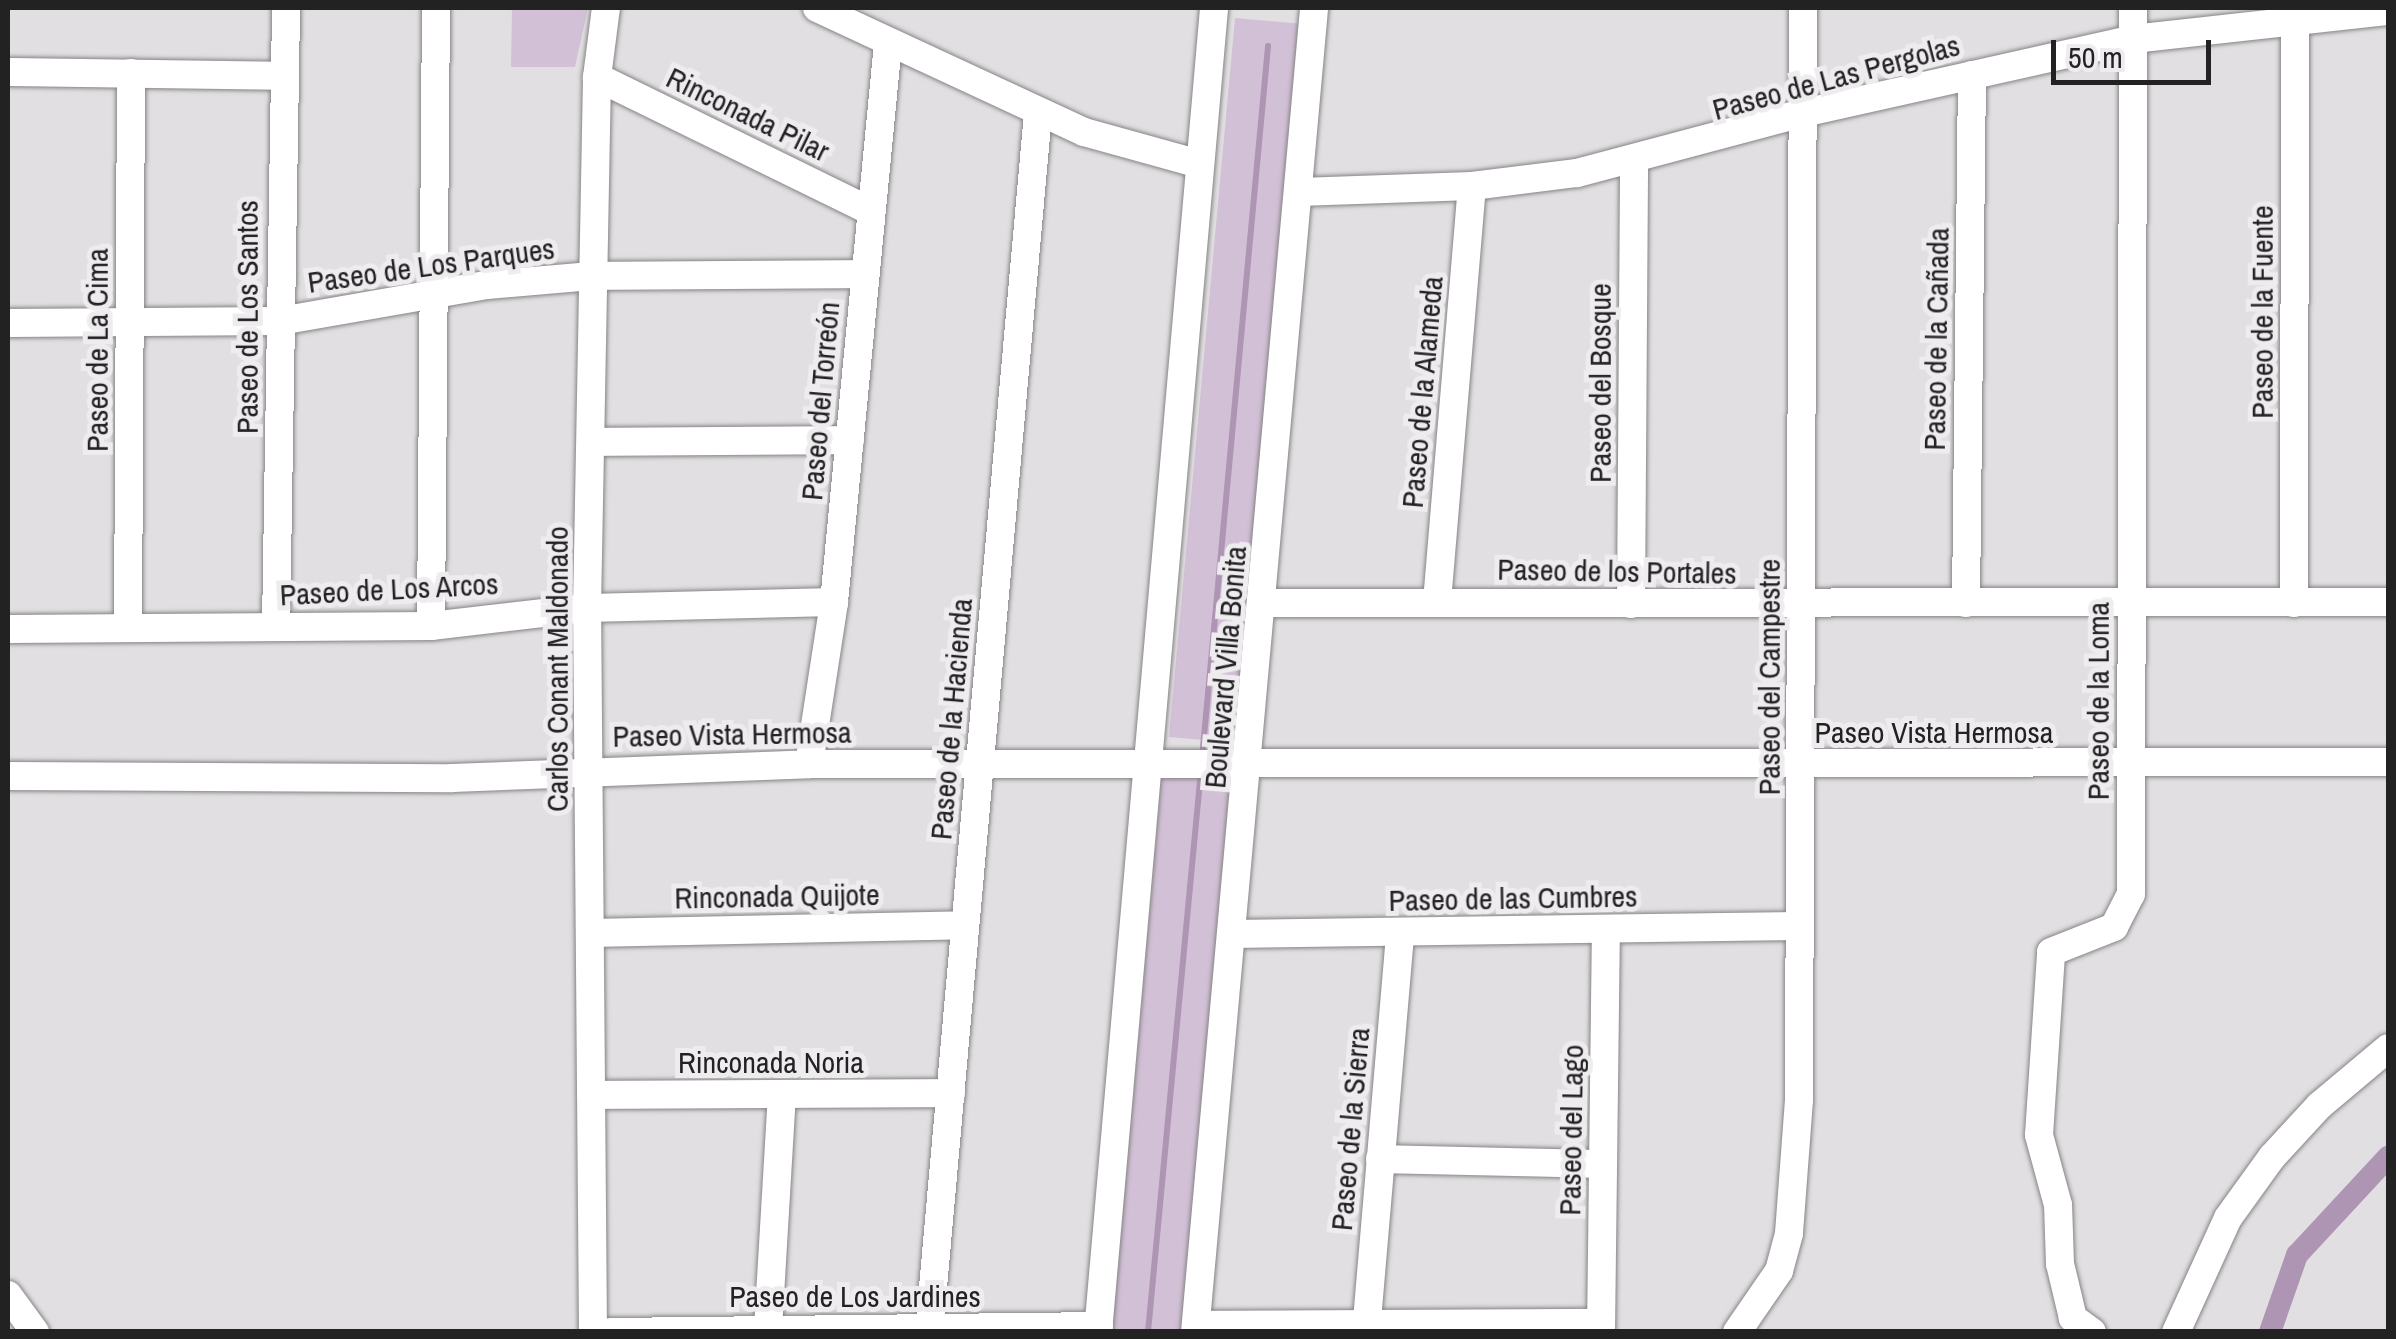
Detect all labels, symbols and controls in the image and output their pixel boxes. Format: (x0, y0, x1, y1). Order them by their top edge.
scale bar (2056, 20, 2216, 82)
street label: Paseo de Las Pergolas (1708, 27, 1964, 127)
text: 50 m (2068, 37, 2123, 77)
street label: Rinconada Pilar (661, 59, 835, 169)
street label: Paseo de Los Santos (229, 200, 265, 434)
street label: Paseo de la Fuente (2244, 205, 2280, 419)
street label: Paseo de la Cañada (1916, 227, 1956, 451)
street label: Paseo de Los Parques (305, 230, 557, 300)
street label: Paseo de La Cima (79, 248, 115, 452)
street label: Paseo de la Alameda (1394, 274, 1450, 510)
street label: Paseo del Bosque (1582, 283, 1618, 483)
street label: Paseo del Torreón (793, 300, 847, 502)
street label: Carlos Conant Maldonado (539, 526, 575, 812)
street label: Boulevard Villa Bonita (1196, 544, 1254, 790)
street label: Paseo de los Portales (1497, 551, 1737, 591)
street label: Paseo del Campestre (1751, 559, 1787, 795)
street label: Paseo de Los Arcos (278, 565, 500, 613)
street label: Paseo de la Hacienda (923, 597, 979, 841)
street label: Paseo de la Loma (2080, 602, 2116, 800)
street label: Paseo Vista Hermosa (612, 714, 852, 754)
street label: Paseo Vista Hermosa (1815, 714, 2053, 750)
street label: Rinconada Quijote (674, 876, 880, 916)
street label: Paseo de las Cumbres (1388, 878, 1638, 918)
street label: Paseo de la Sierra (1323, 1026, 1377, 1232)
street label: Rinconada Noria (678, 1044, 864, 1080)
street label: Paseo del Lago (1552, 1044, 1590, 1216)
street label: Paseo de Los Jardines (729, 1278, 981, 1314)

